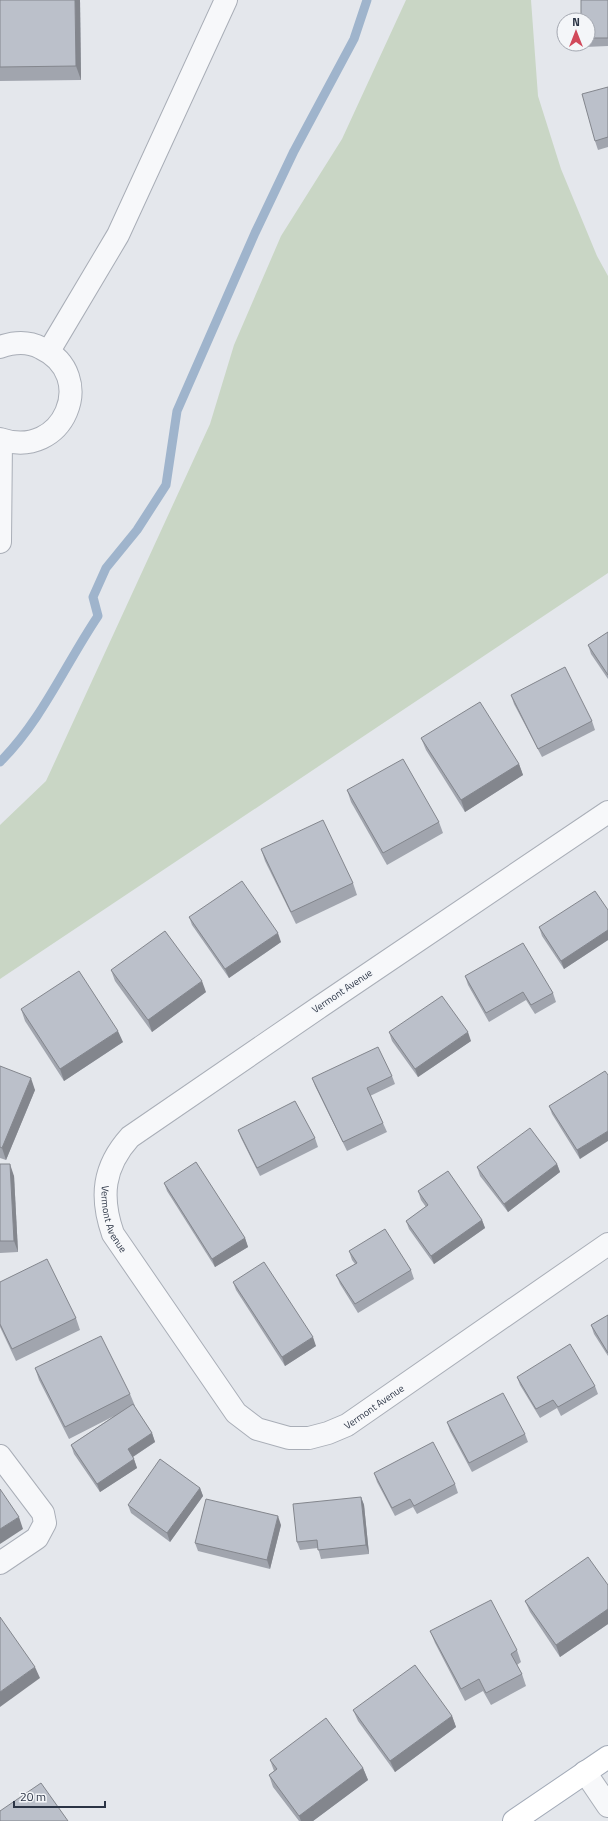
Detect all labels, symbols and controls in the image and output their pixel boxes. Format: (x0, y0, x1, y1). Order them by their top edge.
north arrow (556, 12, 596, 52)
text: N (572, 14, 580, 30)
street label: Vermont Avenue (309, 965, 375, 1017)
street label: Vermont Avenue (98, 1185, 131, 1255)
street label: Vermont Avenue (341, 1380, 407, 1433)
scale bar (14, 1783, 105, 1809)
text: 20 m (20, 1787, 46, 1806)

